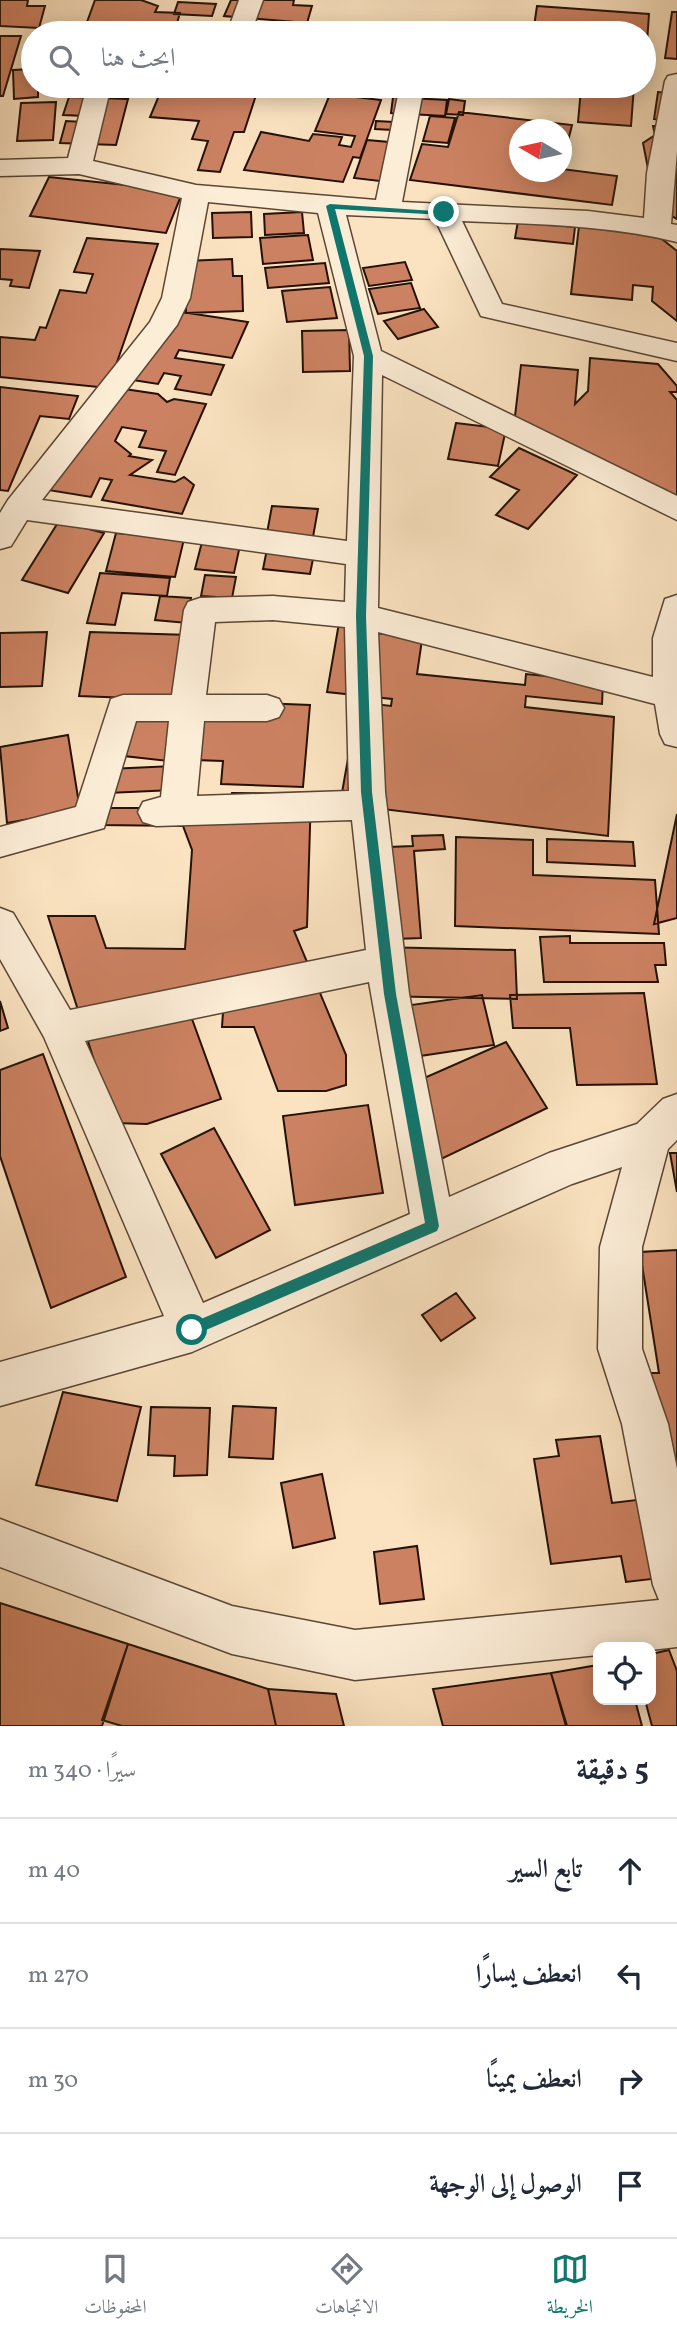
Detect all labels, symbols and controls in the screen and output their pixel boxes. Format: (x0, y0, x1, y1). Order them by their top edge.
search box (21, 21, 656, 98)
icon: search (45, 41, 83, 79)
text: ابحث هنا (101, 41, 176, 77)
north arrow (509, 119, 572, 182)
route end (428, 196, 459, 227)
route start (176, 1314, 207, 1345)
map controls (593, 1642, 656, 1705)
button: locate (593, 1642, 656, 1705)
text: 5 دقيقة (576, 1750, 649, 1792)
text: سيرًا · 340 m (28, 1755, 136, 1787)
text: تابع السير (509, 1852, 582, 1888)
icon: ahead (611, 1852, 649, 1890)
text: 40 m (28, 1855, 80, 1887)
text: انعطف يسارًا (476, 1957, 582, 1993)
icon: left (611, 1957, 649, 1995)
text: 270 m (28, 1960, 89, 1992)
text: انعطف يمينًا (486, 2062, 582, 2098)
icon: right (611, 2062, 649, 2100)
text: 30 m (28, 2065, 78, 2097)
text: الوصول إلى الوجهة (429, 2167, 582, 2203)
icon: arrive (611, 2167, 649, 2205)
tab: المحفوظات (84, 2250, 147, 2325)
tab: الاتجاهات (315, 2250, 378, 2325)
tab: الخريطة (547, 2250, 593, 2325)

